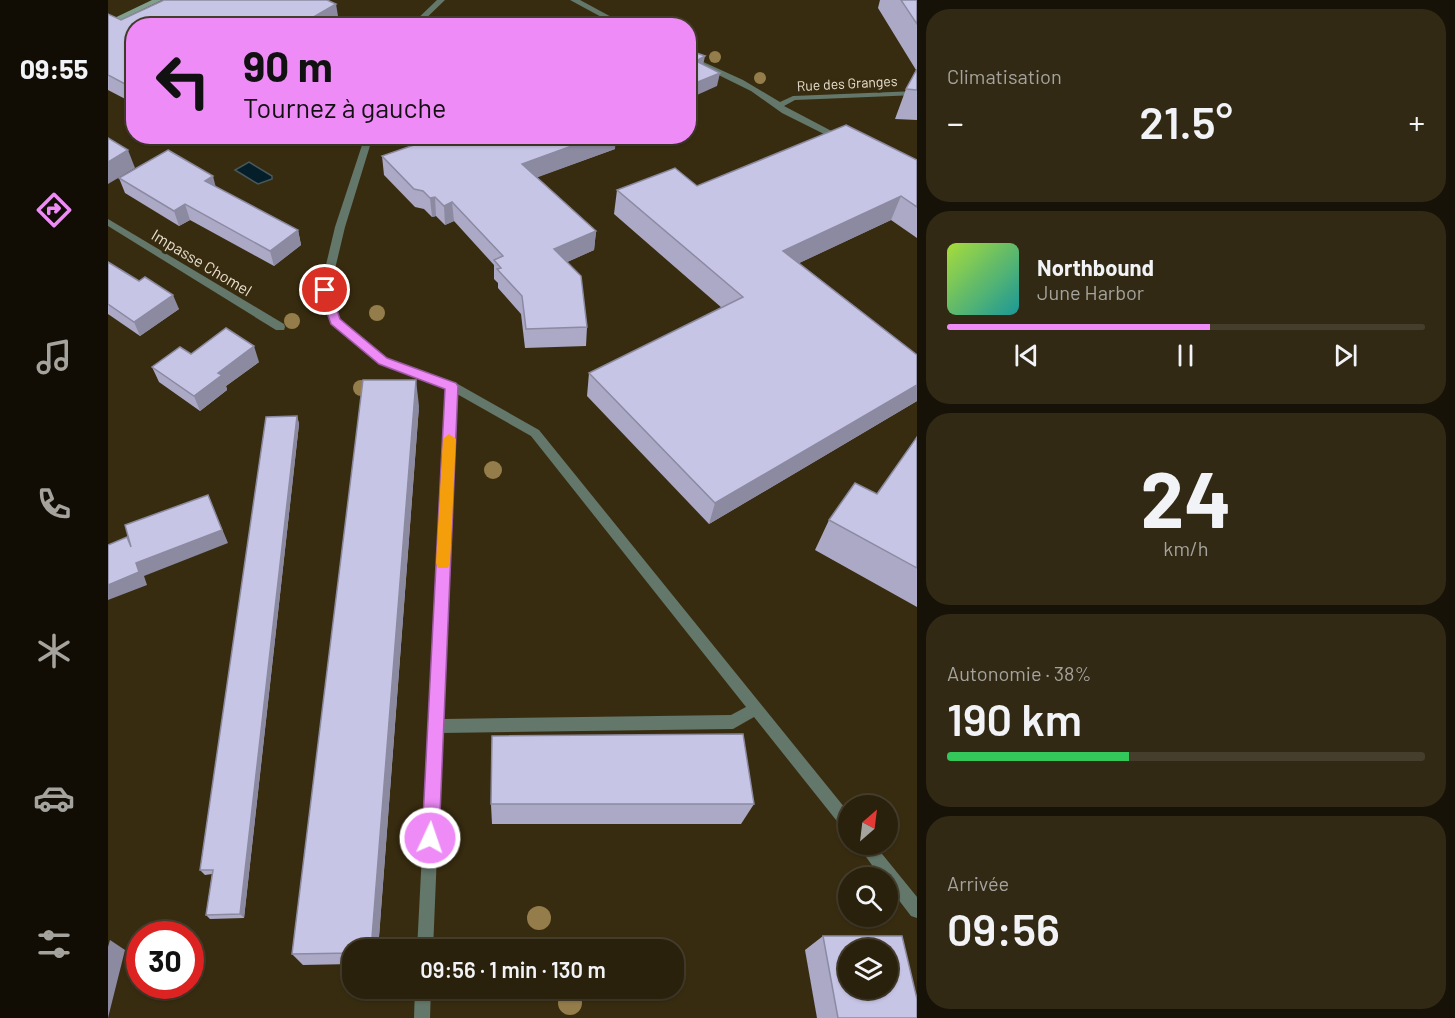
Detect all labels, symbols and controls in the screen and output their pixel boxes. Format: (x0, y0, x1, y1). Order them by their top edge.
text: 90 m (243, 40, 333, 90)
icon: left (144, 42, 222, 120)
text: 09:55 (20, 52, 88, 84)
text: Climatisation (947, 64, 1062, 88)
street label: Rue des Granges (796, 72, 898, 94)
text: Tournez à gauche (243, 91, 446, 123)
text: 21.5° (1139, 94, 1233, 148)
text: − (947, 102, 964, 142)
text: + (1408, 102, 1425, 142)
icon: directions (33, 189, 75, 231)
street label: Impasse Chomel (148, 225, 256, 299)
text: Northbound (1037, 254, 1154, 280)
pin (299, 264, 350, 315)
icon: arrive (308, 273, 341, 306)
text: June Harbor (1037, 280, 1144, 304)
icon: music (33, 336, 75, 378)
icon: previous (1010, 339, 1043, 372)
icon: pause (1169, 339, 1202, 372)
icon: next (1329, 339, 1362, 372)
text: 24 (1141, 450, 1231, 544)
icon: phone (33, 483, 75, 525)
text: km/h (1163, 536, 1209, 560)
icon: climate (33, 630, 75, 672)
text: Autonomie · 38% (947, 661, 1091, 685)
text: 190 km (947, 691, 1082, 745)
icon: car (33, 777, 75, 819)
north arrow (838, 795, 898, 855)
map controls (838, 795, 898, 999)
position arrow (398, 806, 462, 870)
button: search (838, 867, 898, 927)
text: Arrivée (947, 871, 1009, 895)
text: 09:56 (947, 901, 1060, 955)
speed limit sign: 30 (126, 921, 204, 999)
icon: filters (33, 923, 75, 965)
button: layers (838, 939, 898, 999)
text: 09:56 · 1 min · 130 m (420, 956, 606, 982)

